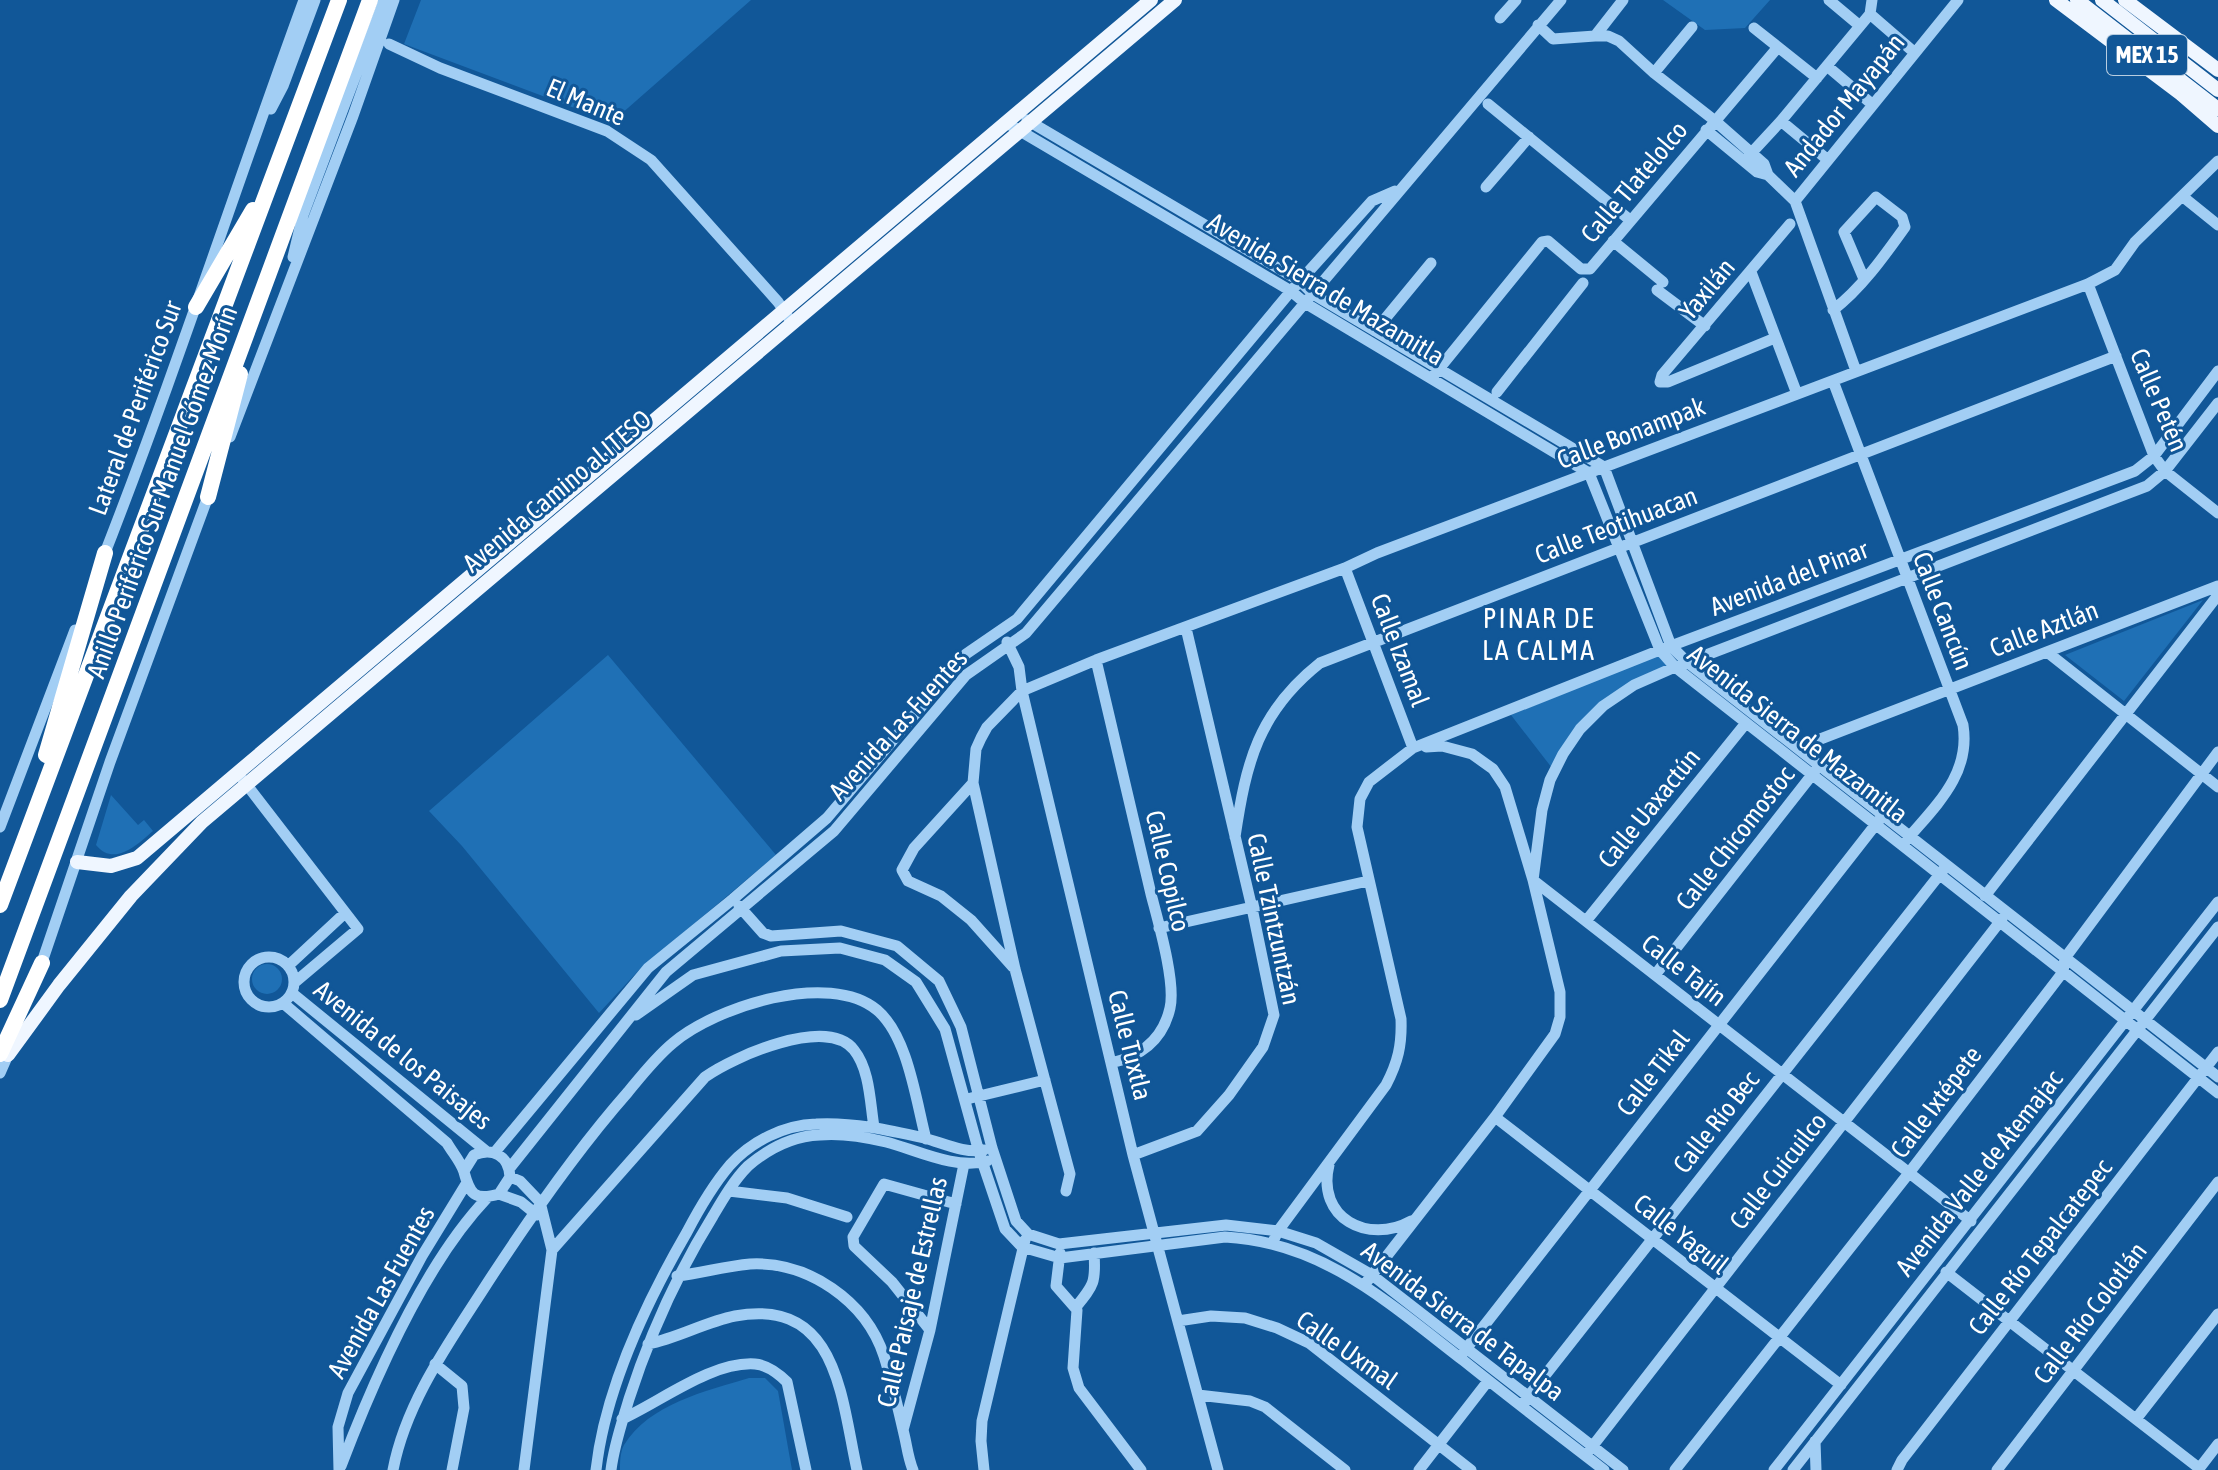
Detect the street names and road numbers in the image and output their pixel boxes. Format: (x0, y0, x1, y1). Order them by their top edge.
street label: Andador Mayapán (1777, 28, 1911, 182)
road number: MEX 15 (2107, 35, 2187, 75)
street label: El Mante (542, 72, 630, 132)
street label: Calle Tlatelolco (1575, 115, 1693, 249)
street label: Avenida Sierra de Mazamitla (1202, 206, 1450, 372)
street label: Yaxilán (1673, 252, 1741, 326)
street label: Lateral de Periférico Sur (82, 297, 188, 519)
street label: Anillo Periférico Sur Manuel Gómez Morín (81, 302, 243, 682)
street label: Calle Petén (2124, 344, 2194, 456)
street label: Calle Bonampak (1553, 391, 1709, 475)
street label: Avenida Camino al ITESO (457, 404, 657, 578)
street label: Calle Teotihuacan (1531, 480, 1701, 570)
street label: Avenida del Pinar (1706, 534, 1873, 622)
street label: Calle Cancún (1907, 548, 1979, 674)
street label: Calle Izamal (1365, 589, 1435, 711)
street label: Calle Aztlán (1985, 595, 2103, 663)
street label: Avenida Sierra de Mazamitla (1682, 639, 1914, 829)
street label: Avenida Las Fuentes (823, 644, 973, 806)
street label: Calle Uaxactún (1592, 742, 1706, 874)
street label: Calle Chicomostoc (1670, 760, 1801, 916)
street label: Calle Copilco (1140, 808, 1196, 934)
street label: Calle Tzintzuntzán (1241, 830, 1307, 1008)
street label: Calle Tajín (1636, 928, 1732, 1012)
street label: Avenida de los Paisajes (308, 974, 498, 1136)
street label: Calle Tuxtla (1102, 987, 1158, 1103)
street label: Calle Tikal (1610, 1024, 1696, 1122)
street label: Calle Ixtépete (1884, 1040, 1988, 1164)
street label: Avenida Valle de Atemajac (1889, 1064, 2069, 1282)
street label: Calle Río Bec (1667, 1065, 1765, 1179)
street label: Calle Cuicuilco (1723, 1107, 1833, 1235)
street label: Calle Río Tepalcatepec (1962, 1153, 2118, 1341)
street label: Calle Paisaje de Estrellas (871, 1174, 953, 1410)
street label: Calle Yaguil (1628, 1188, 1734, 1280)
street label: Avenida Las Fuentes (321, 1201, 441, 1383)
street label: Avenida Sierra de Tapalpa (1356, 1235, 1570, 1407)
street label: Calle Río Colotlán (2027, 1236, 2153, 1390)
street label: Calle Uxmal (1291, 1304, 1403, 1396)

